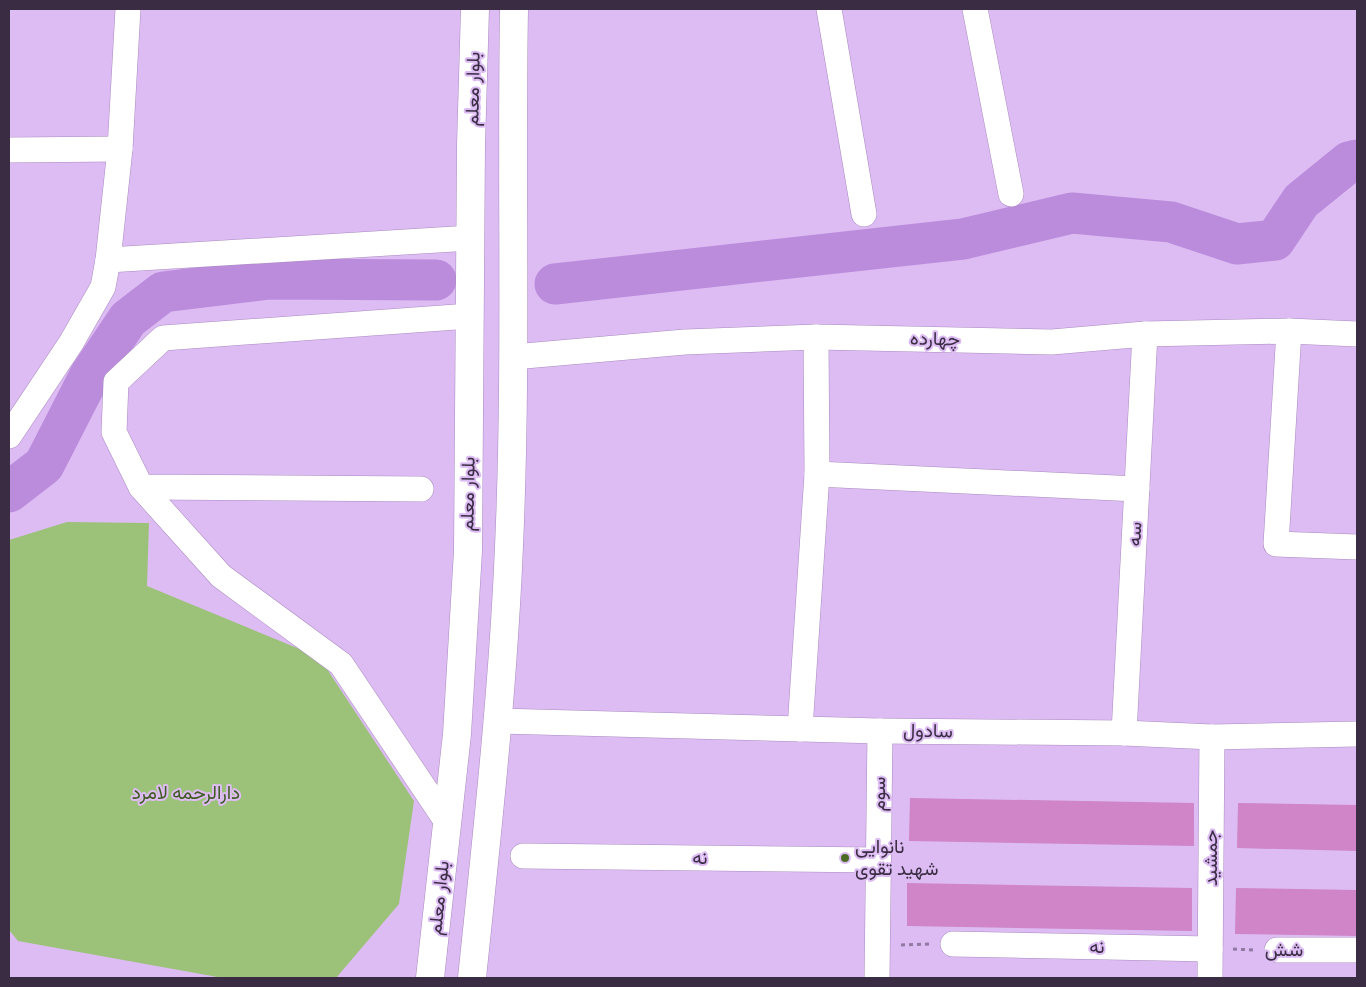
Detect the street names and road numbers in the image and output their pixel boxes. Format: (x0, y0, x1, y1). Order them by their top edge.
street label: بلوار معلم (461, 52, 486, 127)
street label: چهارده (910, 328, 960, 352)
street label: بلوار معلم (456, 457, 481, 532)
street label: سه (1123, 521, 1147, 547)
street label: سادول (903, 720, 953, 742)
street label: سوم (868, 776, 891, 812)
street label: جمشید (1200, 830, 1222, 886)
street label: نه (692, 847, 708, 869)
street label: بلوار معلم (424, 860, 455, 936)
street label: نه (1089, 936, 1105, 958)
street label: شش (1265, 939, 1303, 961)

